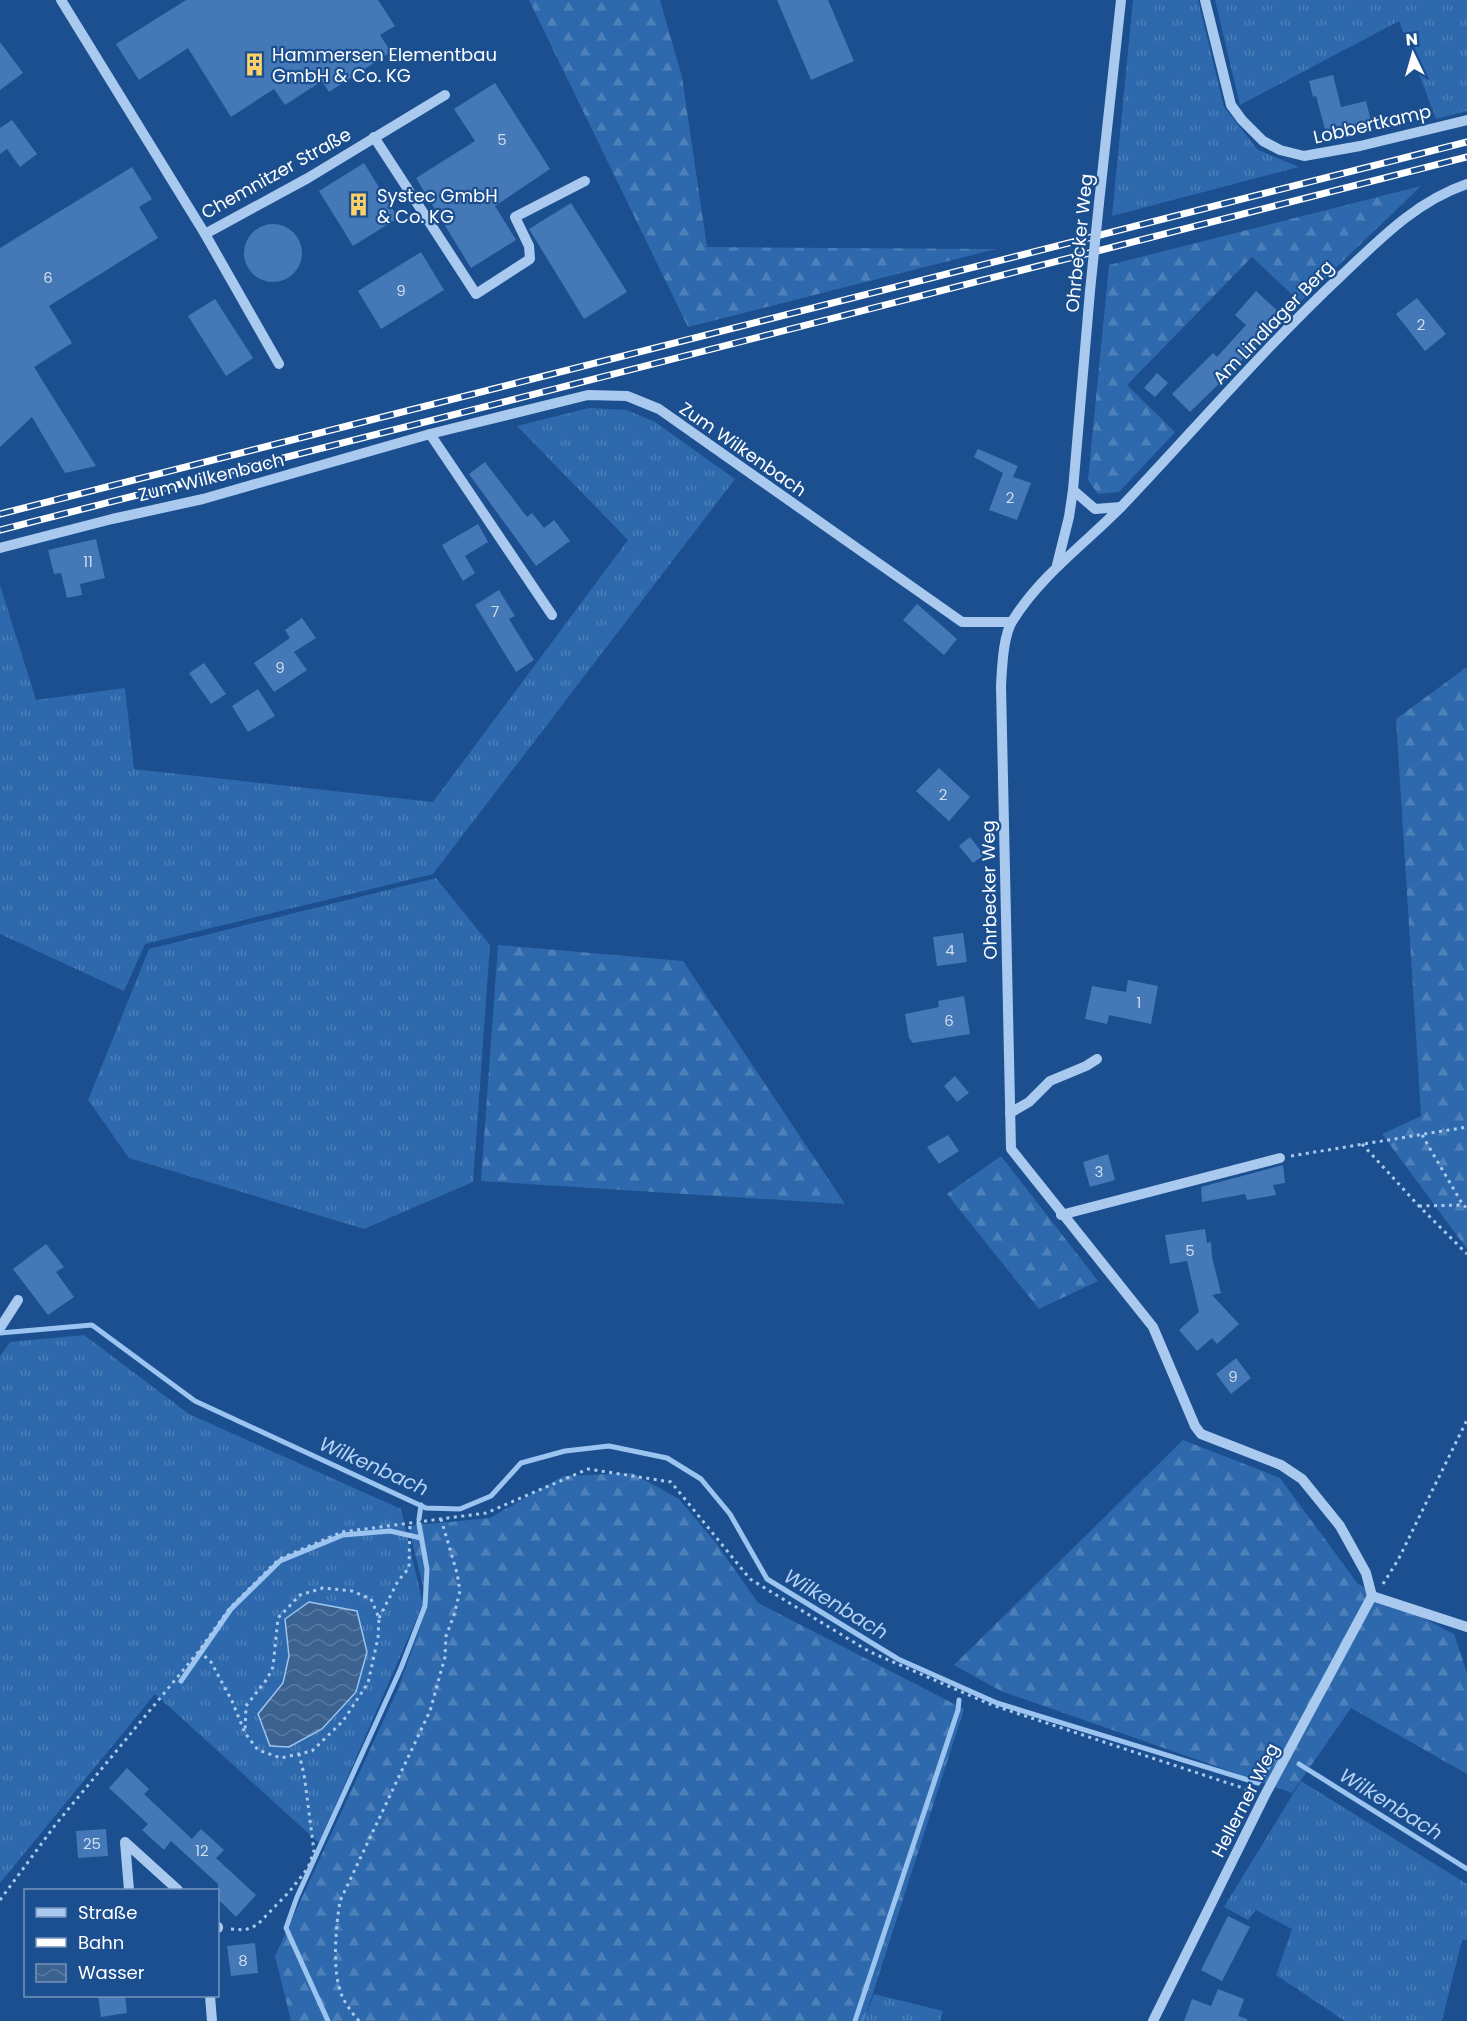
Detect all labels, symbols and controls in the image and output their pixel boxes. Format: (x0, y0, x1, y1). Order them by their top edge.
north arrow (1383, 24, 1443, 84)
text: N (1405, 28, 1419, 52)
place label: Hammersen Elementbau GmbH & Co. KG (272, 42, 497, 88)
building icon: Hammersen Elementbau GmbH & Co. KG (241, 51, 267, 77)
street label: Lobbertkamp (1311, 98, 1433, 150)
street label: Chemnitzer Straße (197, 121, 355, 225)
house number: 5 (497, 129, 507, 150)
street label: Ohrbecker Weg (1059, 172, 1099, 314)
place label: Systec GmbH & Co. KG (377, 183, 498, 229)
building icon: Systec GmbH & Co. KG (346, 192, 372, 218)
street label: Am Lindlager Berg (1207, 254, 1339, 390)
house number: 6 (43, 267, 53, 288)
house number: 9 (396, 280, 406, 301)
house number: 2 (1417, 314, 1425, 335)
street label: Zum Wilkenbach (674, 396, 812, 502)
street label: Zum Wilkenbach (135, 447, 287, 507)
house number: 2 (1006, 487, 1014, 508)
house number: 11 (83, 551, 93, 572)
house number: 7 (491, 601, 499, 622)
house number: 9 (275, 657, 285, 678)
house number: 2 (939, 784, 947, 805)
street label: Ohrbecker Weg (975, 820, 1003, 960)
house number: 4 (945, 939, 955, 960)
house number: 1 (1137, 992, 1141, 1013)
house number: 6 (944, 1010, 954, 1031)
house number: 3 (1095, 1161, 1103, 1182)
house number: 5 (1185, 1240, 1195, 1261)
house number: 9 (1228, 1366, 1238, 1387)
water label: Wilkenbach (315, 1429, 433, 1503)
water label: Wilkenbach (779, 1562, 893, 1646)
street label: Hellerner Weg (1205, 1738, 1285, 1862)
water label: Wilkenbach (1334, 1761, 1448, 1847)
house number: 25 (83, 1833, 101, 1854)
house number: 12 (195, 1840, 209, 1861)
legend (24, 1889, 219, 1997)
text: Straße (78, 1900, 137, 1925)
text: Bahn (78, 1930, 124, 1955)
house number: 8 (238, 1950, 248, 1971)
text: Wasser (78, 1960, 145, 1985)

